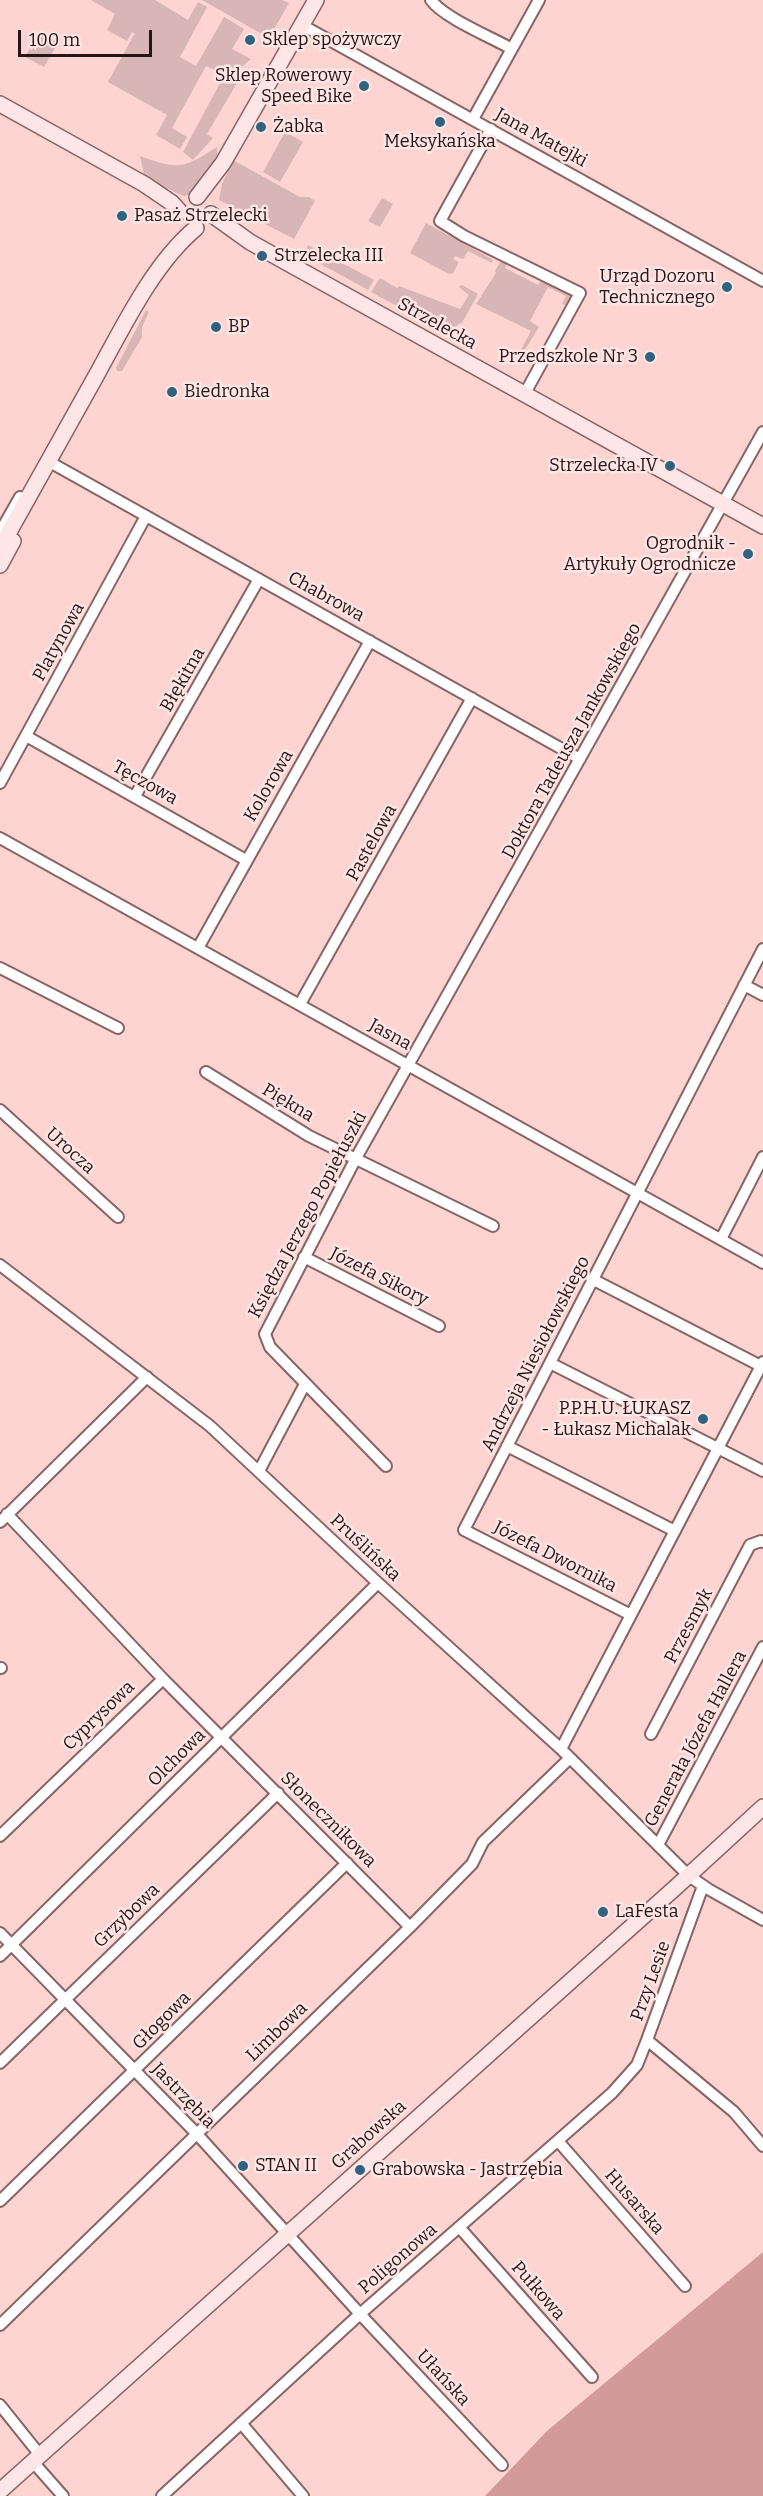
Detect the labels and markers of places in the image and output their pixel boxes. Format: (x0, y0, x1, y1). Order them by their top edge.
place label: Sklep spożywczy (262, 29, 401, 51)
marker: Sklep spożywczy (243, 33, 257, 47)
place label: Sklep Rowerowy Speed Bike (215, 65, 352, 107)
marker: Sklep Rowerowy Speed Bike (357, 79, 371, 93)
marker: Meksykańska (433, 115, 447, 129)
place label: Żabka (273, 116, 324, 138)
marker: Żabka (254, 120, 268, 134)
place label: Meksykańska (384, 131, 496, 153)
place label: Pasaż Strzelecki (134, 205, 268, 227)
marker: Pasaż Strzelecki (115, 209, 129, 223)
place label: Strzelecka III (274, 245, 384, 267)
marker: Strzelecka III (255, 249, 269, 263)
place label: Urząd Dozoru Technicznego (599, 266, 715, 308)
marker: Urząd Dozoru Technicznego (720, 280, 734, 294)
place label: BP (228, 316, 250, 338)
marker: BP (209, 320, 223, 334)
place label: Przedszkole Nr 3 (498, 346, 638, 368)
marker: Przedszkole Nr 3 (643, 350, 657, 364)
place label: Biedronka (184, 381, 270, 403)
marker: Biedronka (165, 385, 179, 399)
place label: Strzelecka IV (549, 455, 658, 477)
marker: Strzelecka IV (663, 459, 677, 473)
place label: Ogrodnik - Artykuły Ogrodnicze (564, 533, 736, 576)
marker: Ogrodnik - Artykuły Ogrodnicze (741, 547, 755, 561)
place label: P.P.H.U. ŁUKASZ - Łukasz Michalak (541, 1398, 691, 1440)
marker: P.P.H.U. ŁUKASZ - Łukasz Michalak (696, 1412, 710, 1426)
place label: LaFesta (615, 1901, 678, 1923)
marker: LaFesta (596, 1905, 610, 1919)
place label: STAN II (255, 2155, 317, 2177)
marker: STAN II (236, 2159, 250, 2173)
place label: Grabowska - Jastrzębia (372, 2159, 563, 2181)
marker: Grabowska - Jastrzębia (353, 2163, 367, 2177)

